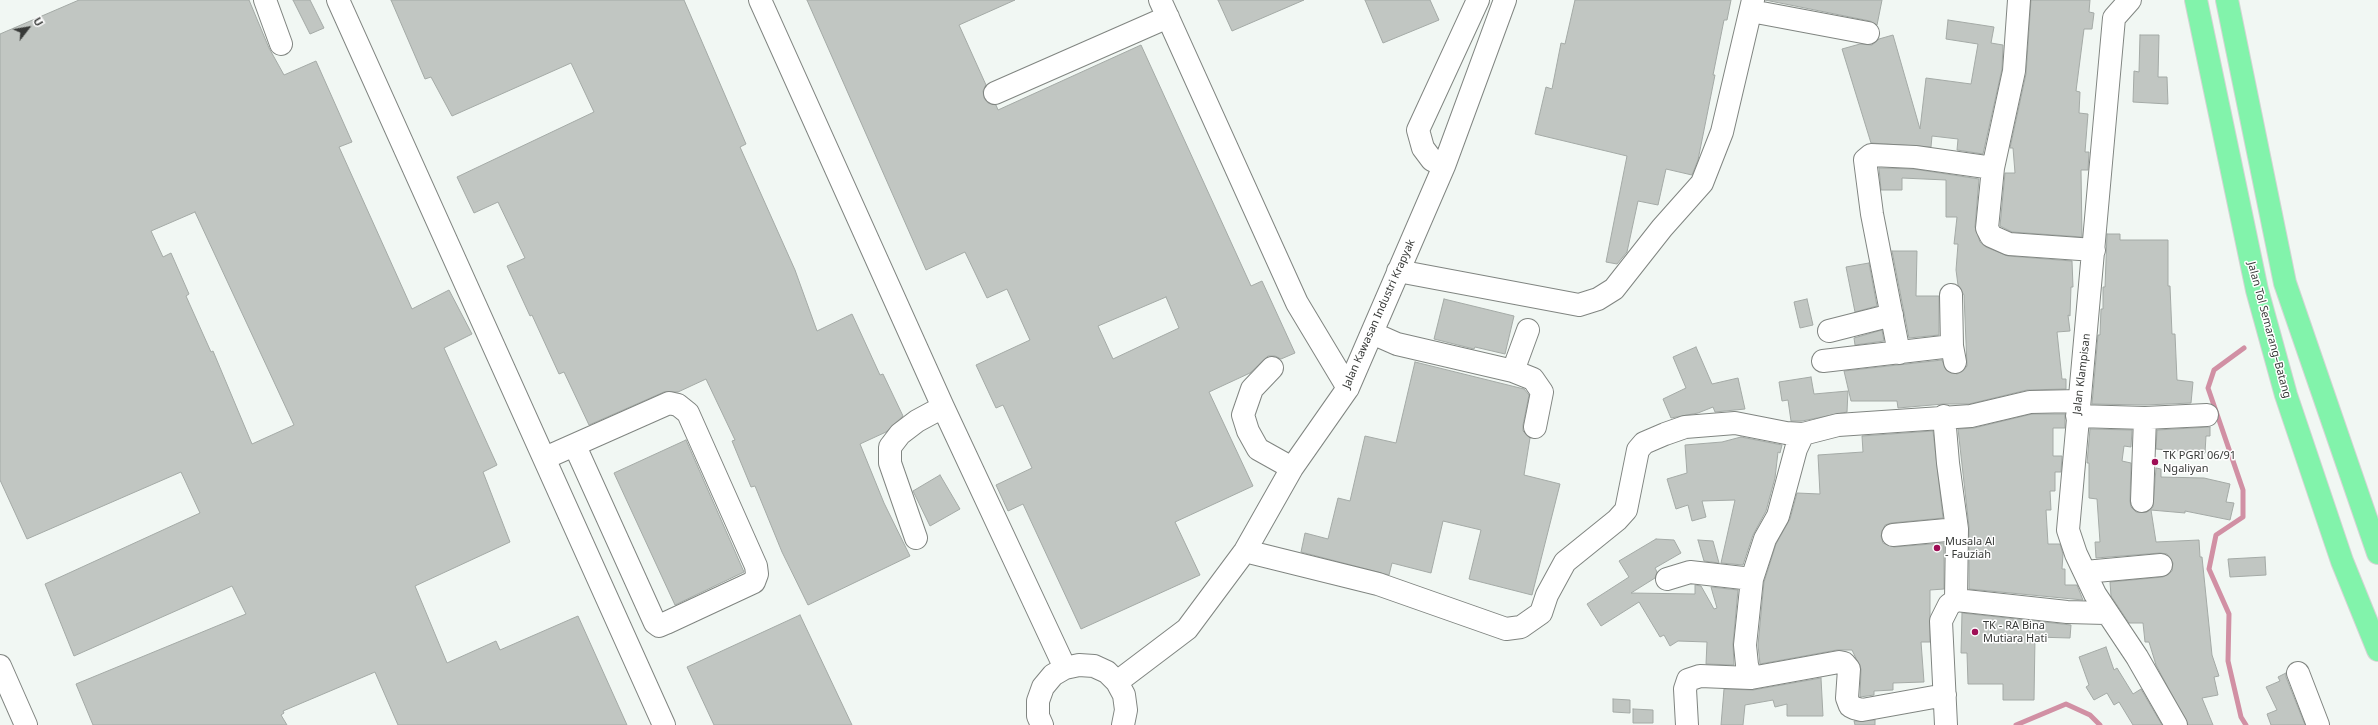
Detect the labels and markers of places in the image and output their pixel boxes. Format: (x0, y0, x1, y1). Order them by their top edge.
place label: TK PGRI 06/91 Ngaliyan (2163, 449, 2236, 475)
marker: TK PGRI 06/91 Ngaliyan (2150, 457, 2160, 467)
place label: Musala Al - Fauziah (1945, 535, 1995, 561)
marker: Musala Al - Fauziah (1932, 543, 1942, 553)
place label: TK - RA Bina Mutiara Hati (1983, 619, 2047, 645)
marker: TK - RA Bina Mutiara Hati (1970, 627, 1980, 637)

